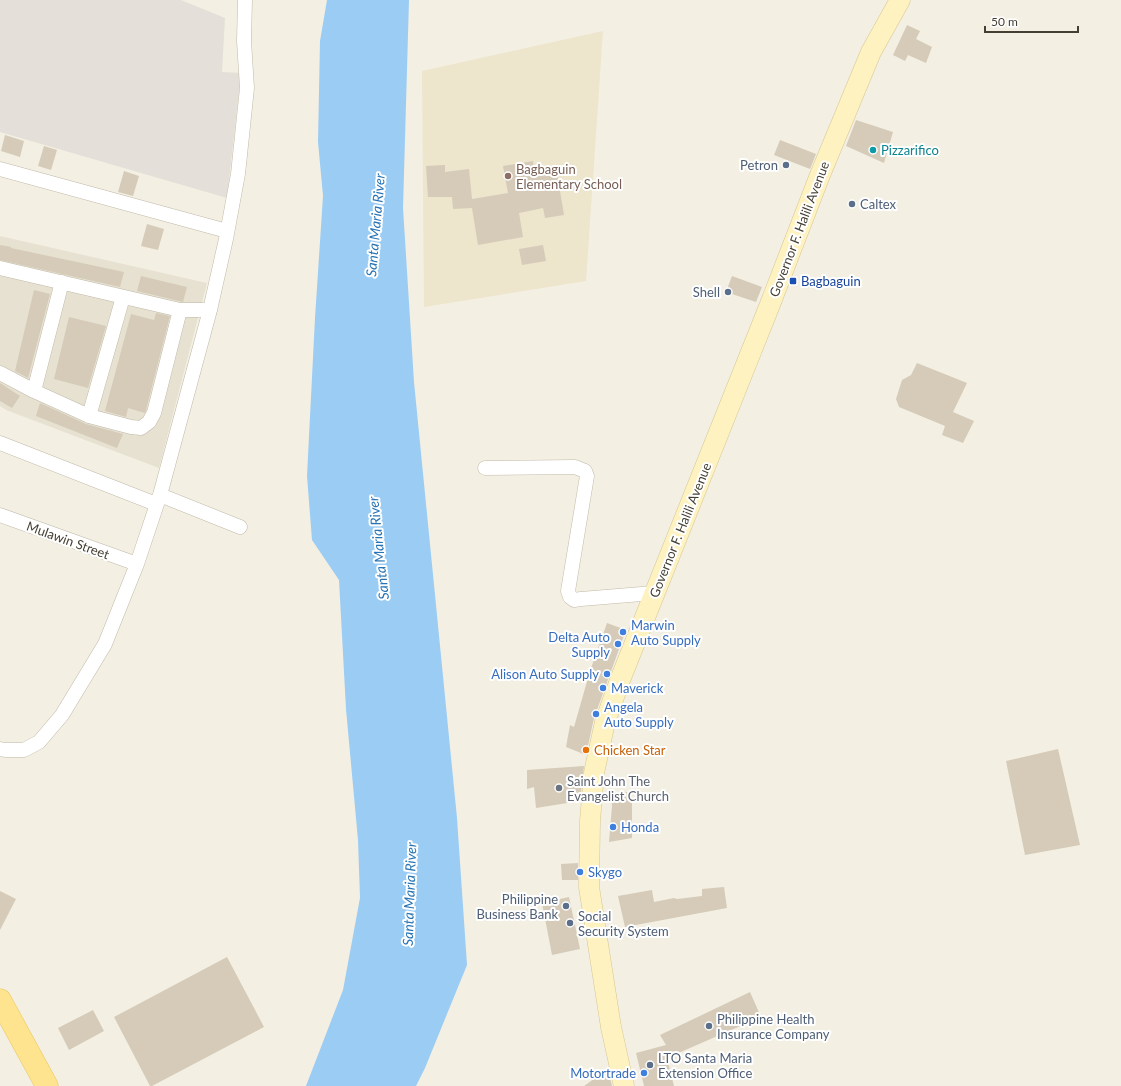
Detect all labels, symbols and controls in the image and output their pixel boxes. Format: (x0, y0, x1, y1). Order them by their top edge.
scale bar (985, 8, 1078, 34)
text: 50 m (991, 14, 1018, 29)
place label: Pizzarifico (881, 142, 939, 158)
marker: Pizzarifico (868, 145, 878, 155)
place label: Petron (740, 157, 778, 173)
street label: Governor F. Halili Avenue (766, 159, 832, 299)
marker: Petron (781, 160, 791, 170)
place label: Bagbaguin Elementary School (516, 161, 622, 192)
marker: Bagbaguin Elementary School (503, 171, 513, 181)
water label: Santa Maria River (362, 172, 388, 277)
place label: Caltex (860, 196, 897, 212)
marker: Caltex (847, 199, 857, 209)
place label: Bagbaguin (801, 273, 861, 289)
marker: Bagbaguin (788, 276, 798, 286)
place label: Shell (693, 284, 720, 300)
marker: Shell (723, 287, 733, 297)
street label: Governor F. Halili Avenue (646, 460, 714, 600)
water label: Santa Maria River (364, 495, 392, 600)
street label: Mulawin Street (24, 518, 112, 562)
place label: Marwin Auto Supply (631, 617, 701, 648)
marker: Marwin Auto Supply (618, 627, 628, 637)
place label: Delta Auto Supply (548, 629, 610, 660)
marker: Delta Auto Supply (613, 639, 623, 649)
place label: Alison Auto Supply (491, 666, 599, 682)
marker: Alison Auto Supply (602, 669, 612, 679)
place label: Maverick (611, 680, 664, 696)
marker: Maverick (598, 683, 608, 693)
place label: Angela Auto Supply (604, 699, 674, 730)
marker: Angela Auto Supply (591, 709, 601, 719)
place label: Chicken Star (594, 742, 666, 758)
marker: Chicken Star (581, 745, 591, 755)
place label: Saint John The Evangelist Church (567, 773, 669, 804)
marker: Saint John The Evangelist Church (554, 783, 564, 793)
place label: Honda (621, 819, 659, 835)
marker: Honda (608, 822, 618, 832)
water label: Santa Maria River (399, 842, 419, 946)
place label: Skygo (588, 864, 622, 880)
marker: Skygo (575, 867, 585, 877)
place label: Philippine Business Bank (476, 891, 558, 922)
marker: Philippine Business Bank (561, 901, 571, 911)
place label: Social Security System (578, 908, 669, 939)
marker: Social Security System (565, 918, 575, 928)
place label: Philippine Health Insurance Company (717, 1011, 830, 1042)
marker: Philippine Health Insurance Company (704, 1021, 714, 1031)
place label: LTO Santa Maria Extension Office (658, 1050, 752, 1081)
marker: LTO Santa Maria Extension Office (645, 1060, 655, 1070)
place label: Motortrade (570, 1065, 636, 1081)
marker: Motortrade (639, 1068, 649, 1078)

